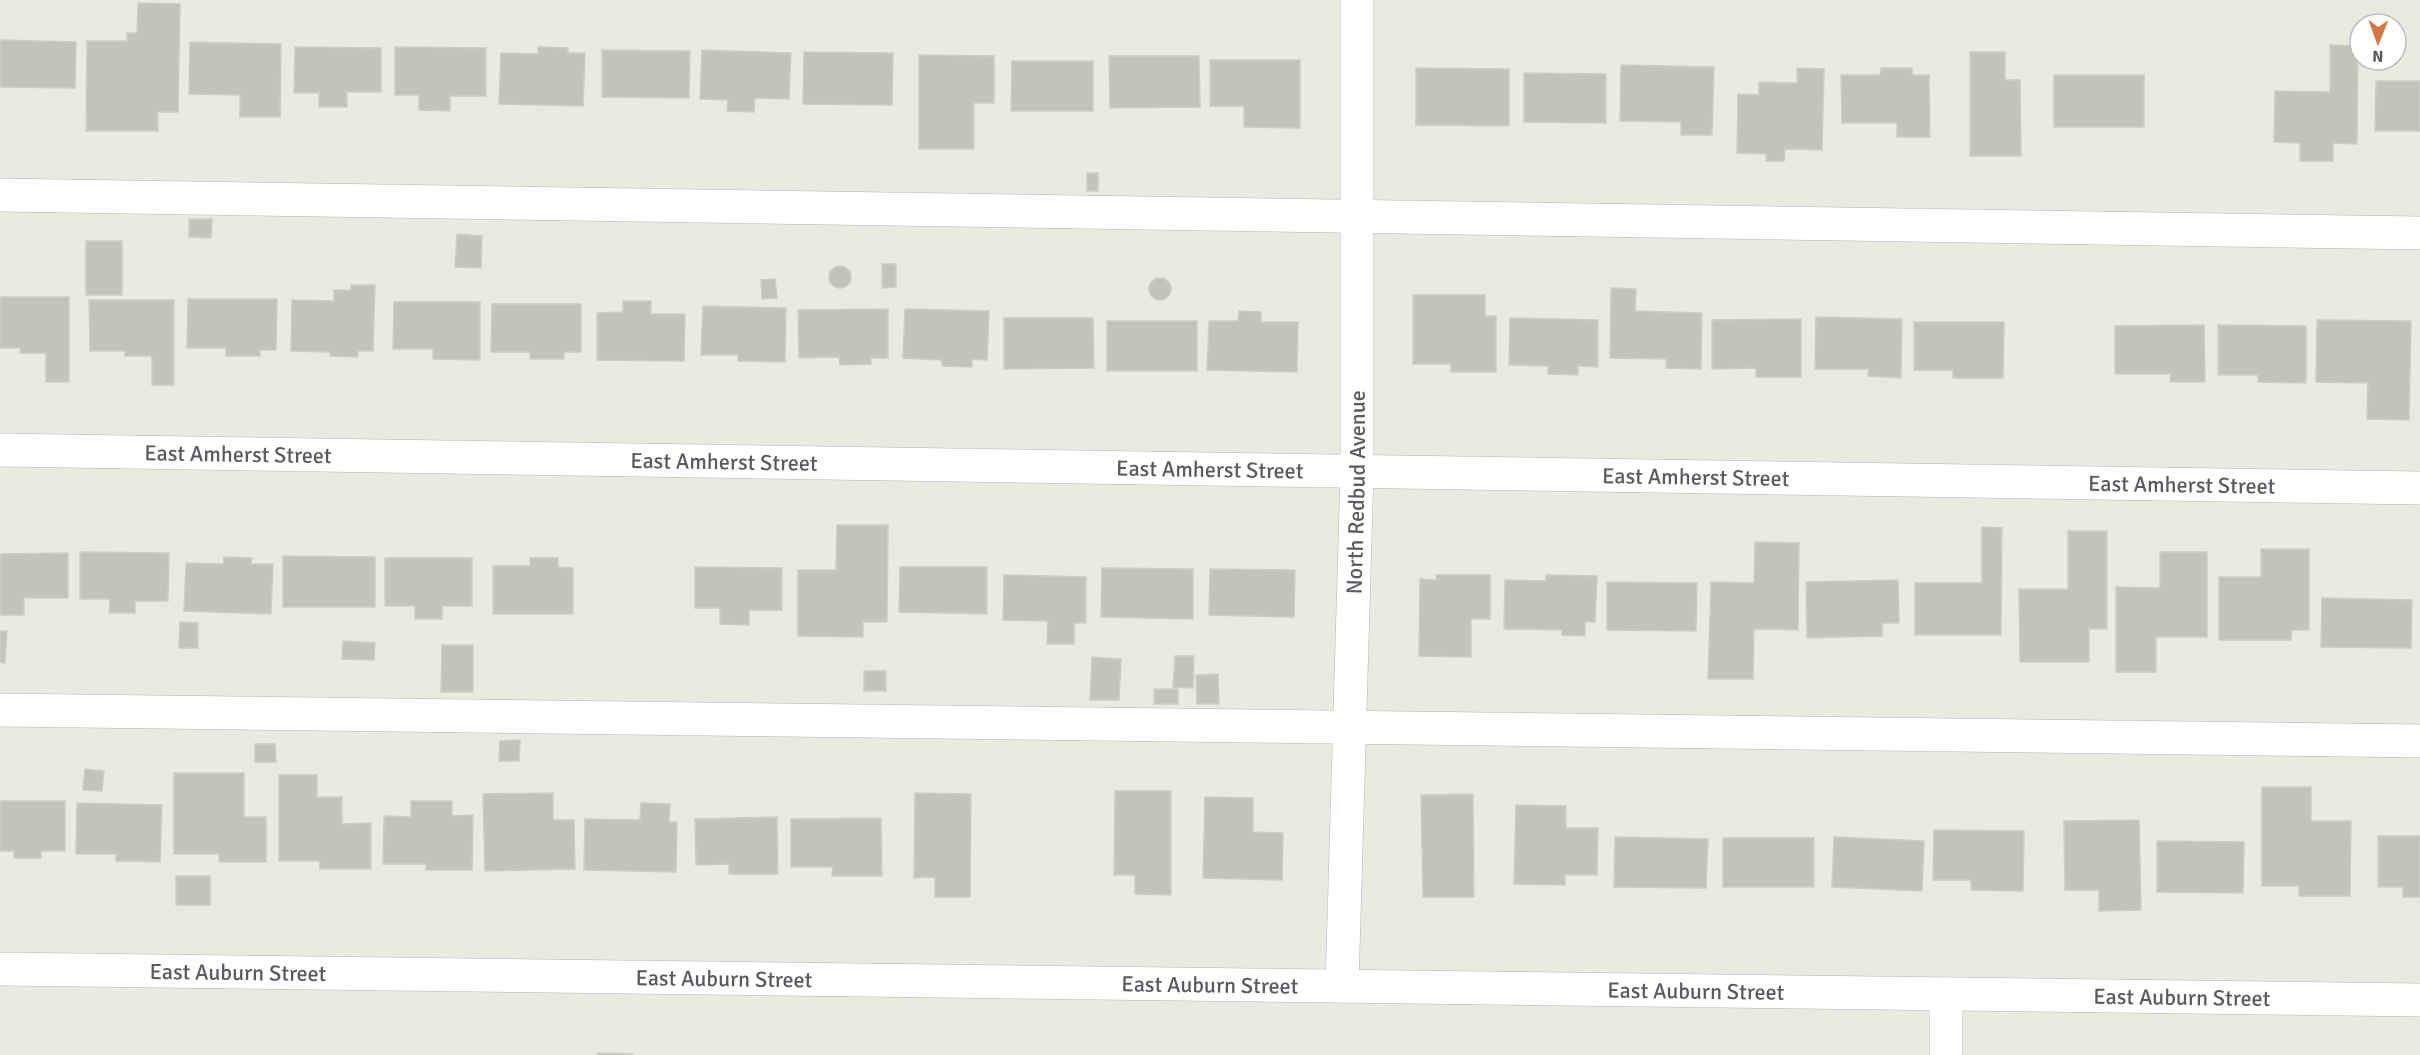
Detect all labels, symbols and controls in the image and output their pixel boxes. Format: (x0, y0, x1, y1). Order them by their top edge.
north arrow (2348, 12, 2408, 72)
text: N (2372, 46, 2383, 66)
street label: North Redbud Avenue (1340, 390, 1371, 595)
street label: East Amherst Street (144, 439, 332, 469)
street label: East Amherst Street (630, 446, 818, 476)
street label: East Amherst Street (1116, 454, 1304, 484)
street label: East Amherst Street (1602, 462, 1790, 492)
street label: East Amherst Street (2088, 469, 2276, 499)
street label: East Auburn Street (149, 957, 327, 987)
street label: East Auburn Street (635, 964, 813, 993)
street label: East Auburn Street (1121, 970, 1299, 999)
street label: East Auburn Street (1607, 976, 1785, 1005)
street label: East Auburn Street (2093, 982, 2271, 1012)

